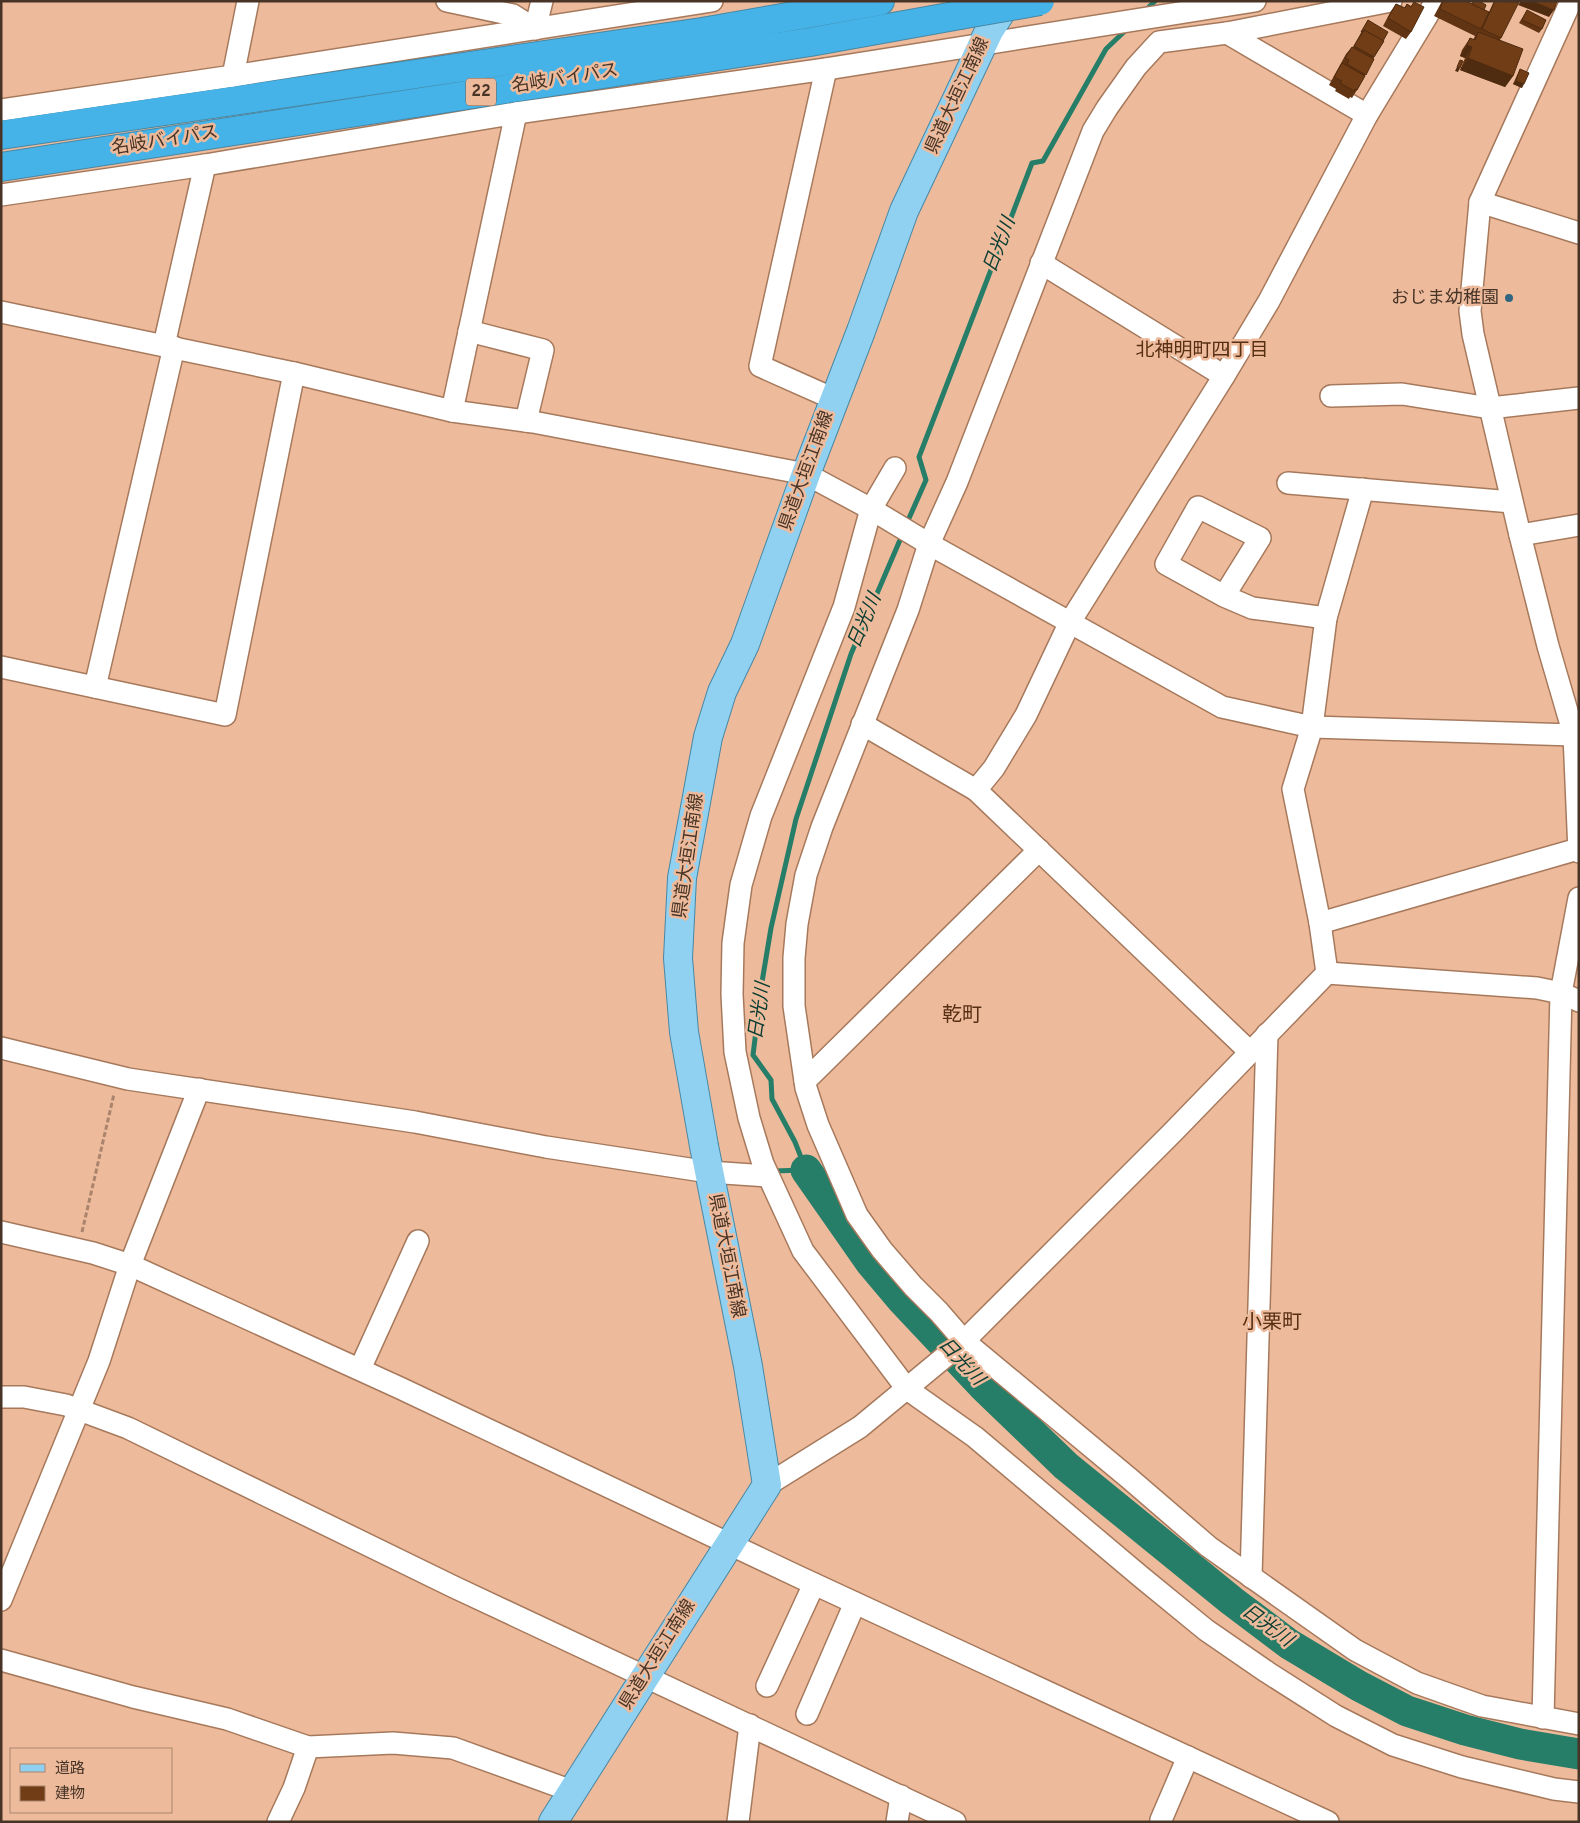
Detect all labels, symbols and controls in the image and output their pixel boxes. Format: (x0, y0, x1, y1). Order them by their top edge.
street label: 県道大垣江南線 (921, 34, 995, 158)
street label: 名岐バイパス (510, 59, 620, 99)
road number: 22 (466, 78, 496, 105)
street label: 名岐バイパス (110, 121, 220, 161)
water label: 日光川 (979, 212, 1022, 276)
place label: おじま幼稚園 (1391, 287, 1499, 310)
marker: おじま幼稚園 (1503, 292, 1515, 304)
district label: 北神明町四丁目 (1135, 339, 1269, 363)
street label: 県道大垣江南線 (775, 408, 839, 534)
water label: 日光川 (843, 588, 888, 652)
street label: 県道大垣江南線 (669, 792, 709, 920)
water label: 日光川 (744, 979, 776, 1041)
district label: 乾町 (942, 1003, 982, 1029)
street label: 県道大垣江南線 (703, 1192, 749, 1320)
district label: 小栗町 (1242, 1310, 1302, 1336)
water label: 日光川 (933, 1333, 991, 1392)
street label: 県道大垣江南線 (615, 1595, 701, 1715)
water label: 日光川 (1237, 1600, 1299, 1654)
legend (10, 1748, 172, 1813)
text: 道路 (55, 1760, 85, 1779)
text: 建物 (55, 1785, 85, 1804)

